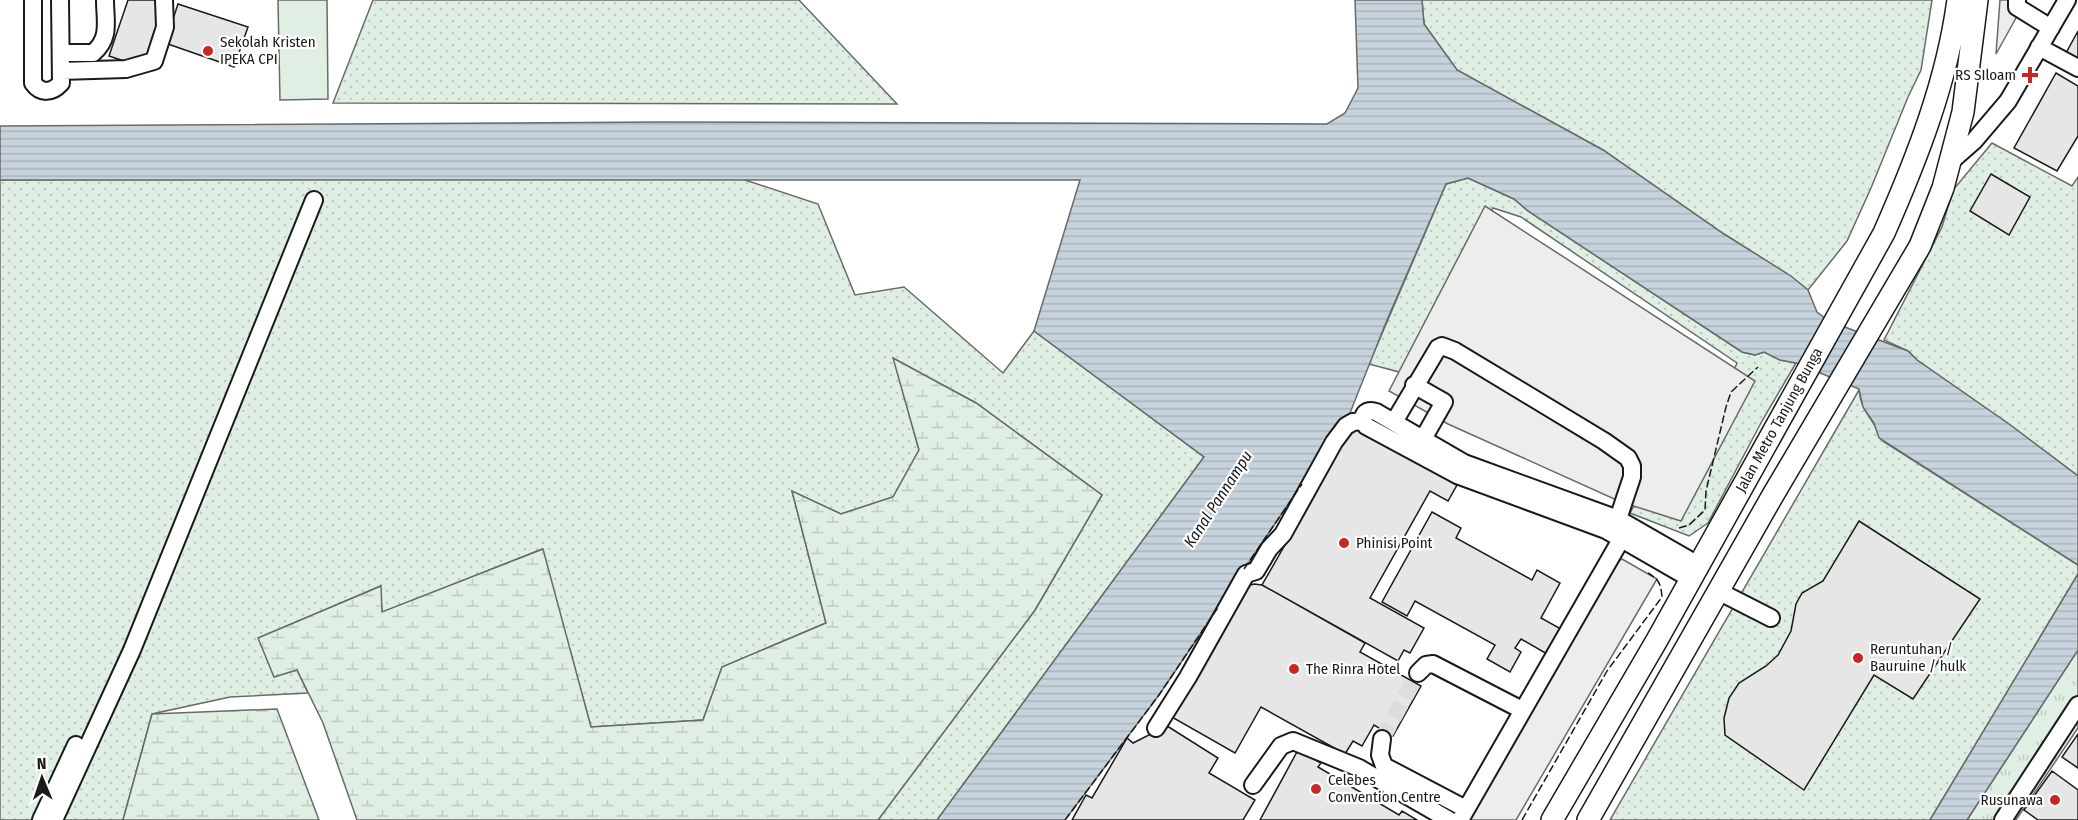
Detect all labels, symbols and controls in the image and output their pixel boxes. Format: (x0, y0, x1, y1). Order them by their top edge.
place label: Sekolah Kristen IPEKA CPI (220, 33, 316, 68)
marker: Sekolah Kristen IPEKA CPI (201, 44, 215, 58)
place label: RS SIloam (1955, 66, 2016, 84)
marker: RS SIloam (2021, 66, 2039, 84)
street label: Jalan Metro Tanjung Bunga (1732, 344, 1826, 496)
water label: Kanal Pannampu (1180, 447, 1256, 551)
place label: Phinisi Point (1356, 534, 1433, 552)
marker: Phinisi Point (1337, 536, 1351, 550)
place label: Reruntuhan / Bauruine / hulk (1870, 640, 1966, 675)
marker: Reruntuhan / Bauruine / hulk (1851, 651, 1865, 665)
place label: The Rinra Hotel (1306, 660, 1400, 678)
marker: The Rinra Hotel (1287, 662, 1301, 676)
north arrow (12, 748, 72, 808)
text: N (36, 754, 47, 773)
place label: Celebes Convention Centre (1328, 771, 1441, 806)
marker: Celebes Convention Centre (1309, 782, 1323, 796)
place label: Rusunawa (1981, 791, 2043, 809)
marker: Rusunawa (2048, 793, 2062, 807)

